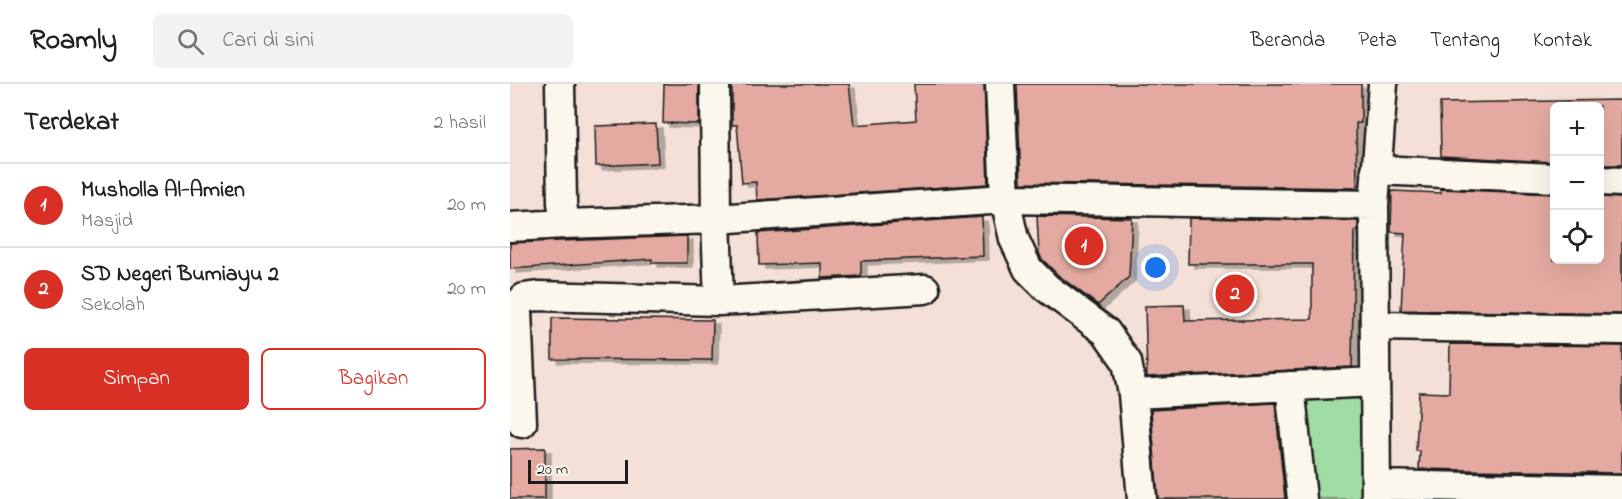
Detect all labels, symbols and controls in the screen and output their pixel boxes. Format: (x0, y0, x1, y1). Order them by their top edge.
search box (153, 14, 573, 68)
text: Roamly (30, 21, 117, 62)
icon: search (174, 25, 207, 58)
text: Cari di sini (222, 25, 314, 57)
text: Beranda (1250, 26, 1325, 56)
text: Peta (1358, 26, 1397, 56)
text: Tentang (1430, 26, 1500, 56)
text: Kontak (1533, 26, 1592, 56)
map controls (1550, 102, 1604, 264)
button: + (1550, 102, 1604, 156)
text: Terdekat (24, 104, 119, 142)
text: 2 hasil (434, 109, 486, 138)
button: − (1550, 156, 1604, 210)
text: Musholla Al-Amien (81, 175, 245, 207)
text: 1 (40, 191, 47, 220)
text: 20 m (447, 191, 486, 220)
text: Masjid (81, 207, 133, 236)
button: locate (1550, 210, 1604, 264)
pin: 1 (1064, 224, 1104, 268)
your location (1141, 253, 1170, 282)
text: SD Negeri Bumiayu 2 (81, 259, 279, 291)
pin: 2 (1216, 272, 1254, 316)
text: 2 (39, 275, 48, 304)
text: 20 m (447, 275, 486, 304)
text: Sekolah (81, 291, 145, 320)
button: Simpan (24, 348, 249, 410)
button: Bagikan (261, 348, 486, 410)
scale bar (528, 457, 628, 484)
text: 20 m (537, 458, 568, 482)

